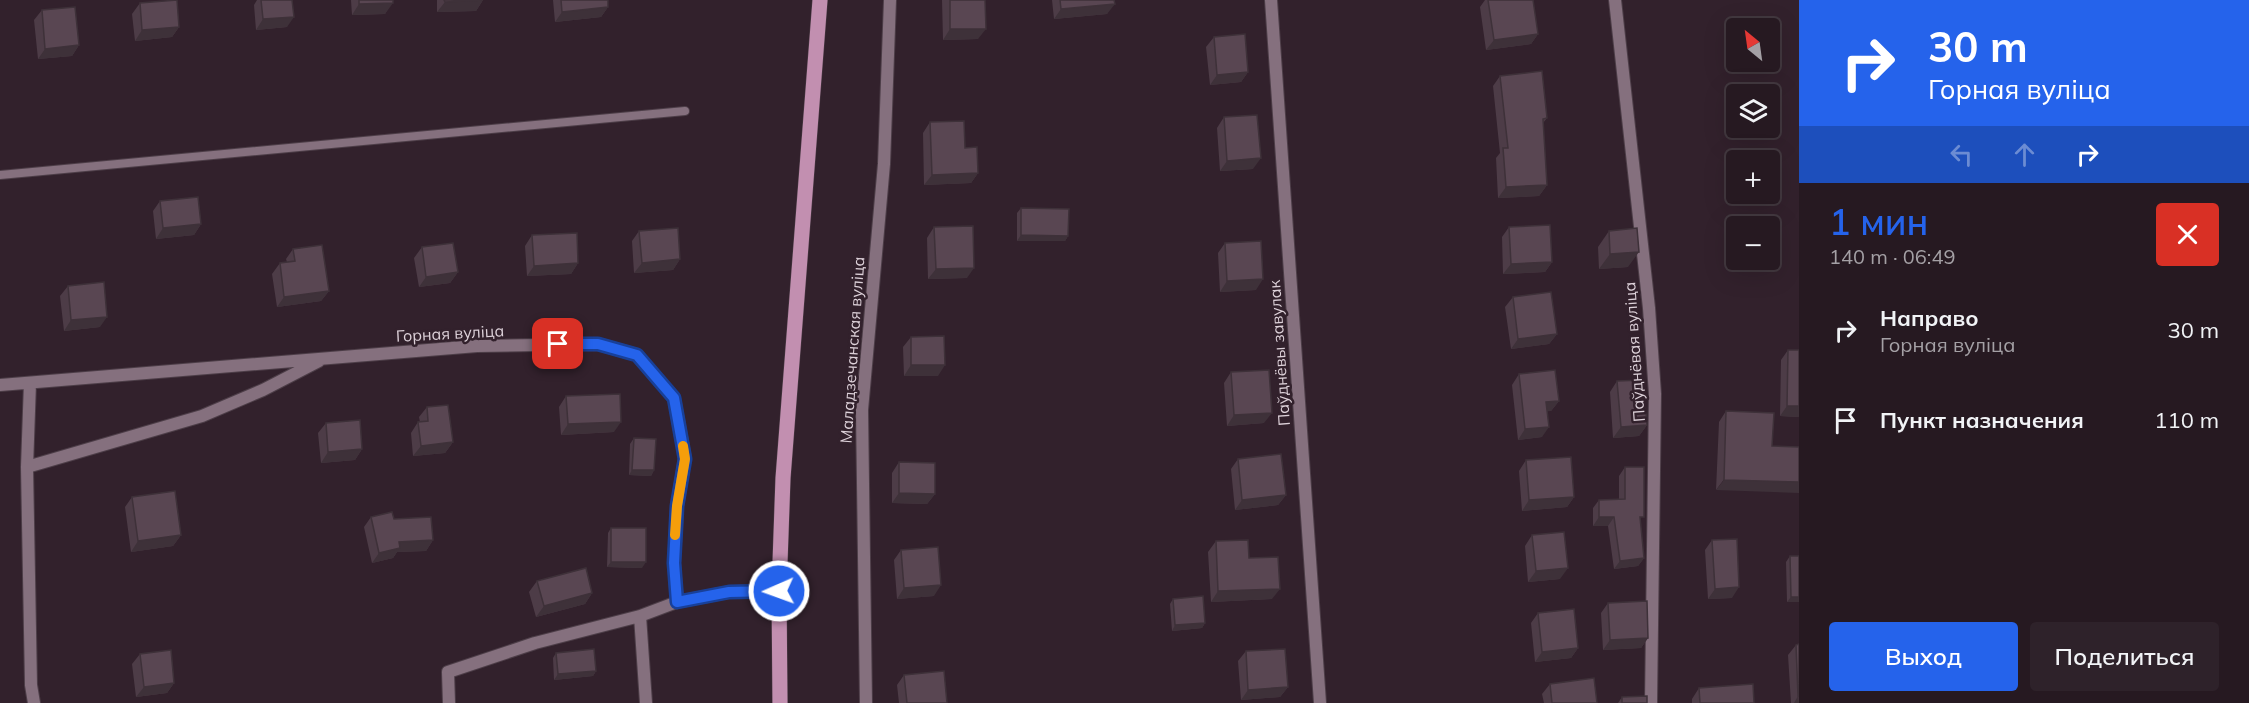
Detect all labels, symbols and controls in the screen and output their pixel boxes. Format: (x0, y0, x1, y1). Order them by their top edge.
north arrow (1726, 18, 1780, 72)
map controls (1726, 18, 1780, 270)
text: 30 m (1928, 20, 2028, 73)
icon: right (1829, 24, 1907, 102)
text: Горная вуліца (1928, 72, 2111, 106)
button: layers (1726, 84, 1780, 138)
icon: left (1945, 138, 1978, 171)
icon: ahead (2008, 138, 2041, 171)
icon: right (2071, 138, 2104, 171)
button: + (1726, 150, 1780, 204)
text: 1 мин (1829, 199, 1928, 244)
button: close (2156, 203, 2219, 266)
button: − (1726, 216, 1780, 270)
text: 140 m · 06:49 (1829, 244, 1955, 269)
street label: Маладзечанская вуліца (835, 256, 869, 444)
street label: Паўднёвы завулак (1264, 279, 1294, 427)
street label: Паўднёвая вуліца (1619, 281, 1649, 423)
text: Направо (1880, 304, 1978, 332)
icon: right (1829, 314, 1862, 347)
text: 30 m (2168, 316, 2219, 344)
pin (532, 318, 583, 369)
street label: Горная вуліца (395, 320, 505, 346)
icon: arrive (541, 327, 574, 360)
text: Горная вуліца (1880, 332, 2015, 357)
icon: arrive (1829, 404, 1862, 437)
text: Пункт назначения (1880, 406, 2084, 434)
text: 110 m (2154, 406, 2219, 434)
position arrow (747, 559, 811, 623)
button: Выход (1829, 622, 2018, 691)
button: Поделиться (2030, 622, 2219, 691)

